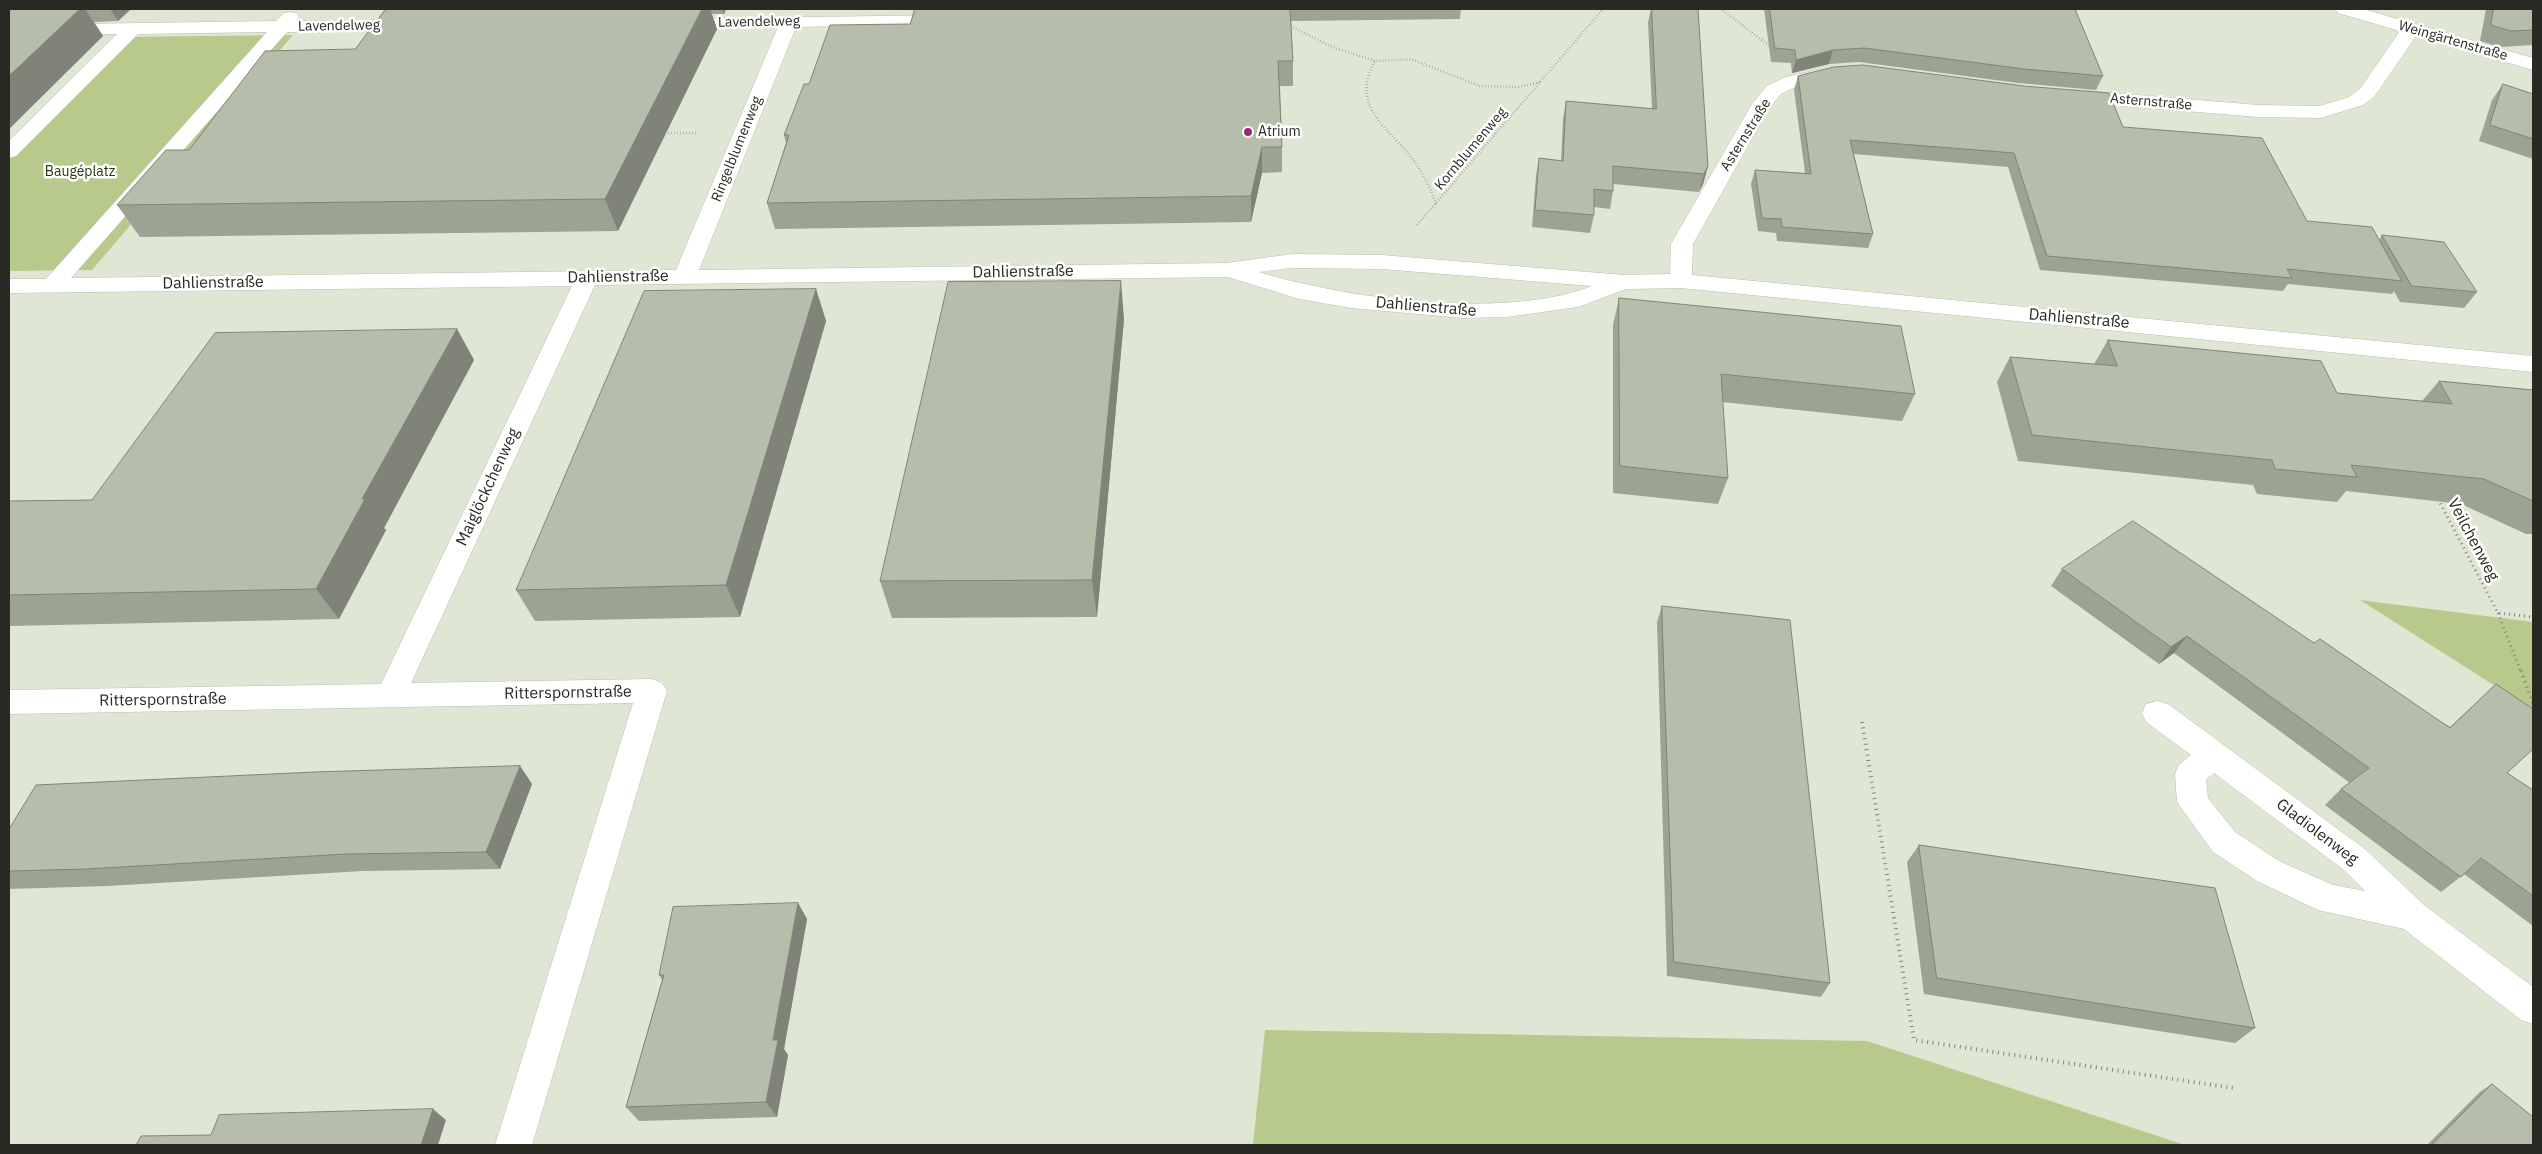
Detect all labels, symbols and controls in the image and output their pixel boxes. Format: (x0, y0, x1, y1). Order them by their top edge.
street label: Lavendelweg (718, 13, 800, 31)
street label: Lavendelweg (298, 17, 380, 35)
street label: Weingärtenstraße (2396, 17, 2510, 65)
street label: Asternstraße (2109, 90, 2193, 114)
street label: Ringelblumenweg (708, 94, 766, 204)
street label: Asternstraße (1717, 96, 1775, 174)
street label: Kornblumenweg (1431, 104, 1511, 194)
place label: Atrium (1258, 124, 1301, 140)
marker: Atrium (1242, 126, 1254, 138)
park label: Baugéplatz (45, 164, 115, 180)
street label: Dahlienstraße (972, 262, 1074, 282)
street label: Dahlienstraße (567, 267, 669, 287)
street label: Dahlienstraße (162, 273, 264, 293)
street label: Dahlienstraße (1375, 293, 1477, 321)
street label: Dahlienstraße (2028, 305, 2130, 333)
street label: Maiglöckchenweg (452, 425, 524, 549)
street label: Veilchenweg (2443, 495, 2503, 585)
street label: Ritterspornstraße (504, 682, 632, 704)
street label: Ritterspornstraße (99, 689, 227, 711)
street label: Gladiolenweg (2272, 795, 2362, 869)

